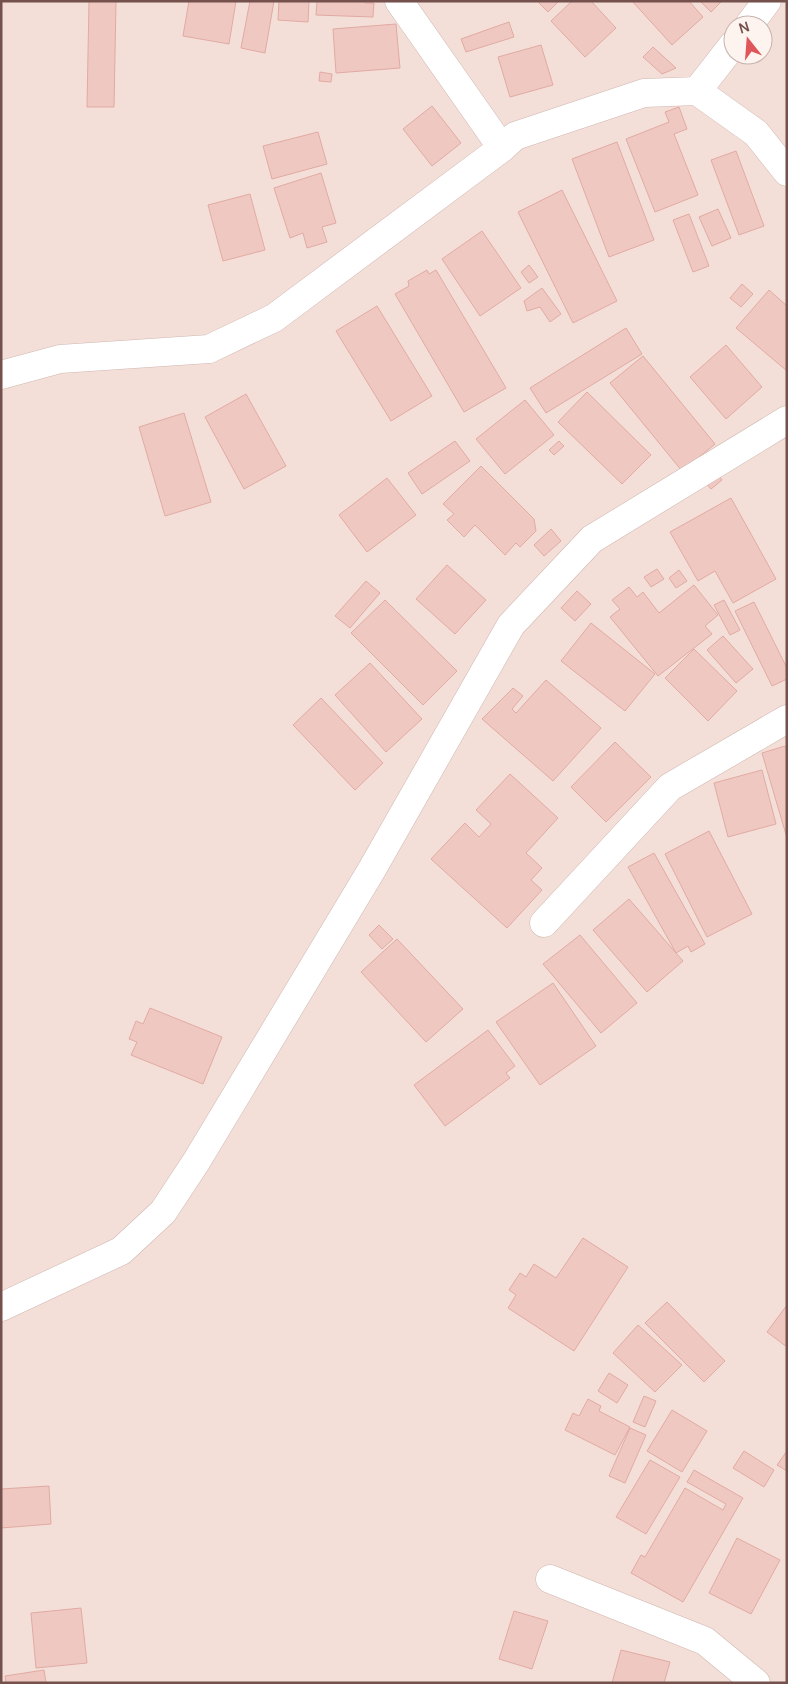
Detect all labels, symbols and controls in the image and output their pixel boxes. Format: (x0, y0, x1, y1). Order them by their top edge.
north arrow (723, 15, 773, 65)
text: N (736, 17, 752, 38)

